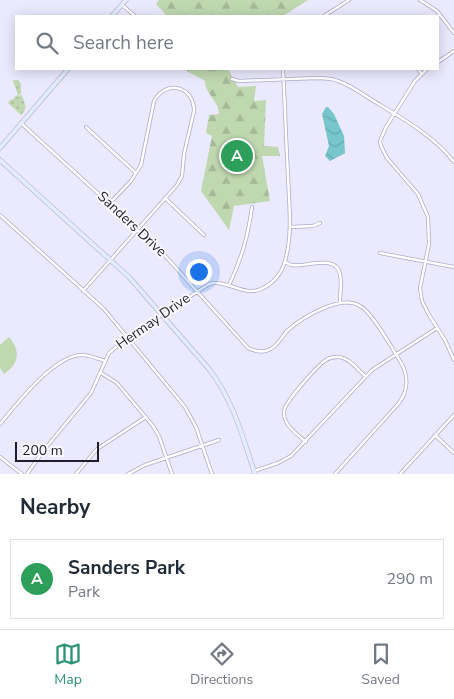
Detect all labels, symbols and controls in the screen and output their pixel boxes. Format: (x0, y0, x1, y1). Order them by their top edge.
search box (15, 15, 439, 70)
icon: search (33, 29, 61, 57)
text: Search here (73, 30, 174, 56)
pin: A (221, 137, 253, 175)
street label: Sanders Drive (93, 187, 171, 261)
your location (186, 259, 212, 285)
street label: Hermay Drive (112, 288, 194, 354)
scale bar (15, 439, 99, 462)
text: 200 m (22, 441, 63, 460)
text: Nearby (20, 493, 90, 521)
text: Sanders Park (68, 555, 185, 581)
text: A (31, 568, 43, 590)
text: 290 m (386, 568, 433, 590)
text: Park (68, 581, 100, 603)
tab: Map (54, 640, 82, 689)
tab: Directions (190, 640, 253, 689)
tab: Saved (361, 640, 400, 689)

